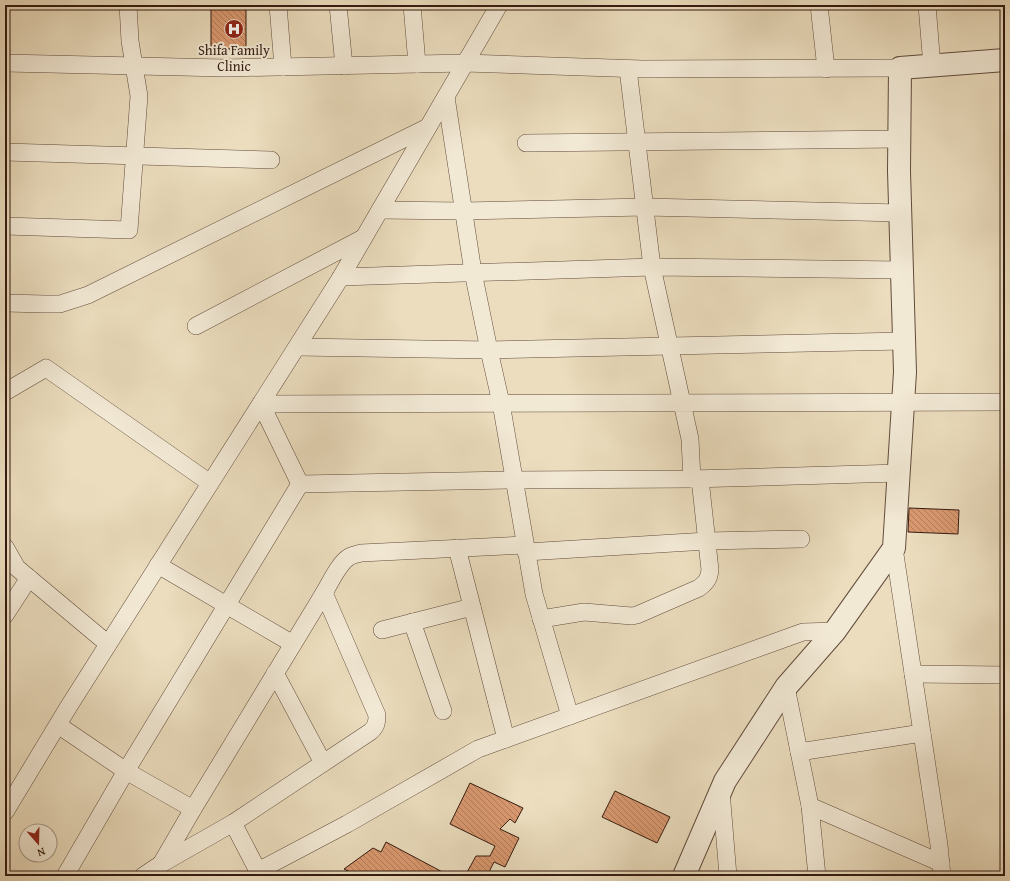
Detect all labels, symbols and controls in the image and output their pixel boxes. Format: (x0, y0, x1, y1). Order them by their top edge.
hospital icon: Shifa Family Clinic (223, 18, 245, 40)
place label: Shifa Family Clinic (198, 40, 270, 76)
north arrow (18, 823, 58, 863)
text: N (35, 844, 48, 861)

